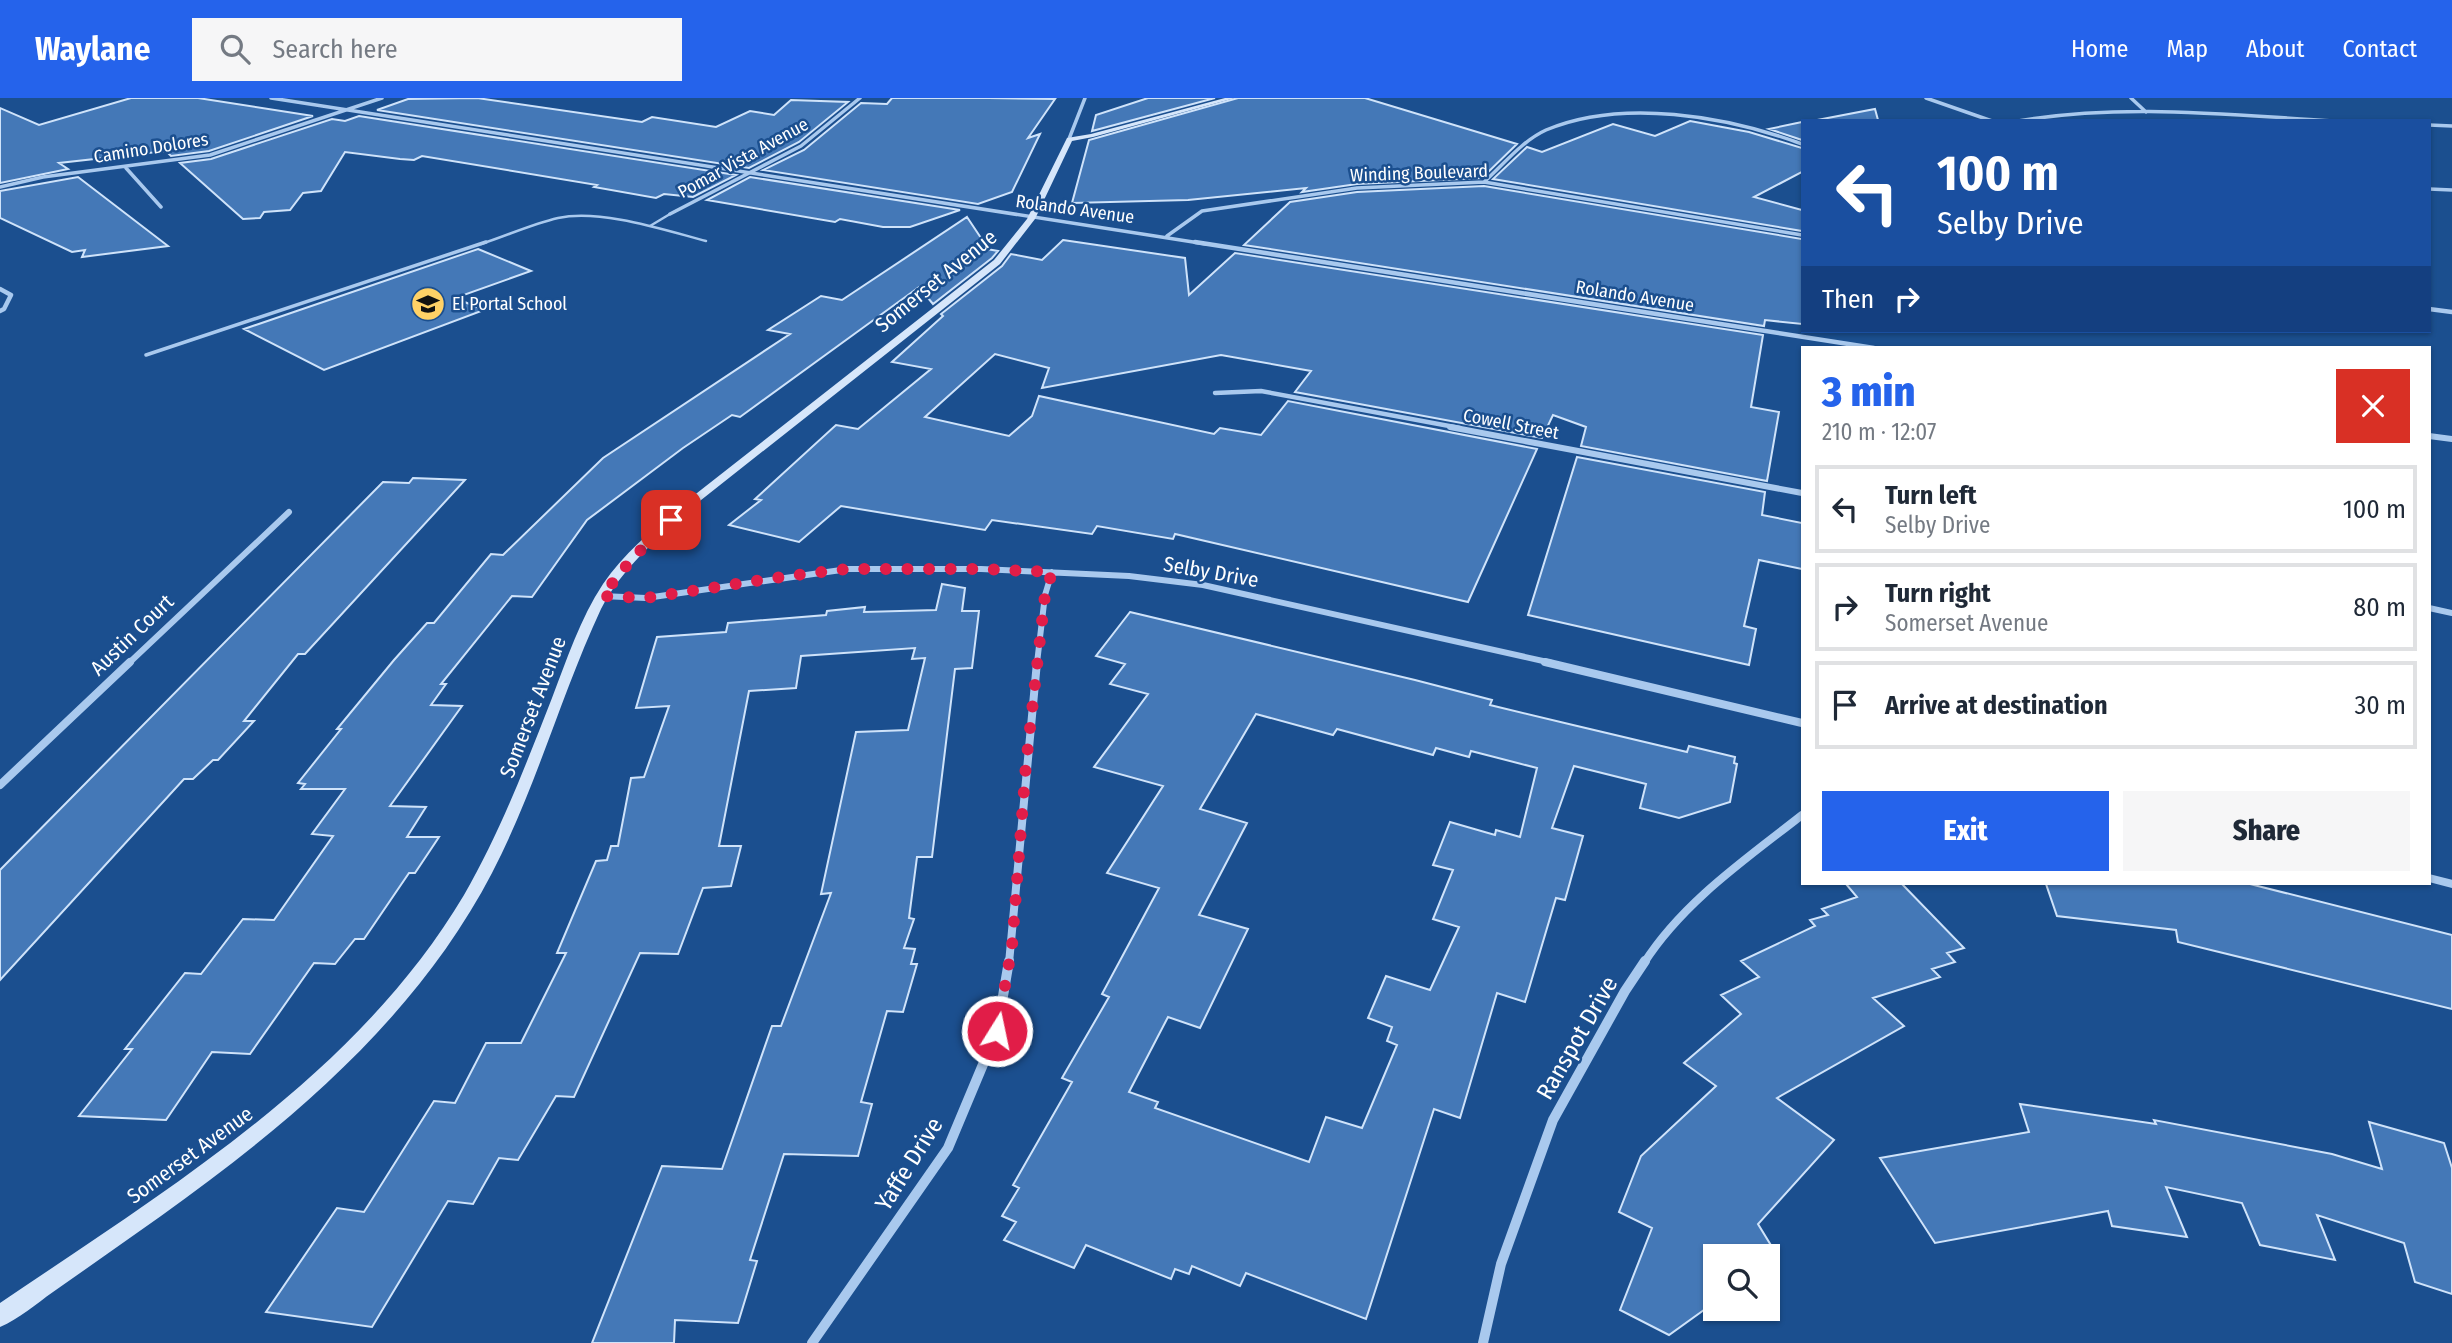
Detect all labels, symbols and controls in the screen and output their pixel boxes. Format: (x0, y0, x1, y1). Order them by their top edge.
search box (192, 18, 682, 81)
text: Waylane (35, 29, 150, 69)
icon: search (216, 30, 254, 68)
text: Search here (272, 34, 398, 65)
text: Home (2071, 35, 2128, 63)
text: Map (2166, 35, 2208, 63)
text: About (2246, 35, 2304, 63)
text: Contact (2342, 35, 2417, 63)
street label: Pomar Vista Avenue (674, 113, 812, 203)
street label: Camino Dolores (92, 128, 210, 168)
text: 100 m (1937, 144, 2059, 203)
icon: left (1822, 147, 1913, 238)
street label: Winding Boulevard (1350, 160, 1488, 186)
street label: Rolando Avenue (1014, 190, 1136, 228)
text: Selby Drive (1937, 204, 2084, 242)
street label: Somerset Avenue (870, 224, 1002, 338)
street label: Rolando Avenue (1574, 276, 1696, 316)
icon: right (1888, 280, 1926, 318)
text: Then (1822, 284, 1874, 315)
school or university icon: El Portal School (409, 285, 447, 323)
place label: El Portal School (452, 293, 567, 315)
text: 3 min (1822, 367, 1915, 417)
button: close (2336, 369, 2410, 443)
street label: Cowell Street (1461, 404, 1561, 444)
text: 210 m · 12:07 (1822, 418, 1936, 446)
text: Turn left (1885, 480, 1977, 511)
pin (641, 490, 701, 550)
icon: left (1826, 490, 1864, 528)
text: 100 m (2343, 494, 2406, 525)
icon: arrive (652, 501, 690, 539)
text: Selby Drive (1885, 511, 1990, 539)
street label: Selby Drive (1161, 551, 1261, 593)
text: Turn right (1885, 578, 1991, 609)
icon: right (1826, 588, 1864, 626)
street label: Austin Court (85, 589, 179, 681)
text: 80 m (2353, 592, 2406, 623)
text: Somerset Avenue (1885, 609, 2048, 637)
street label: Somerset Avenue (494, 633, 572, 781)
icon: arrive (1826, 686, 1864, 724)
text: Arrive at destination (1885, 690, 2108, 721)
text: 30 m (2355, 690, 2406, 721)
button: Exit (1822, 791, 2109, 871)
button: Share (2123, 791, 2410, 871)
street label: Ranspot Drive (1531, 972, 1623, 1104)
position arrow (960, 994, 1034, 1068)
street label: Somerset Avenue (122, 1101, 258, 1209)
street label: Yaffe Drive (869, 1112, 949, 1216)
map controls (1703, 1244, 1780, 1321)
button: search (1703, 1244, 1780, 1321)

